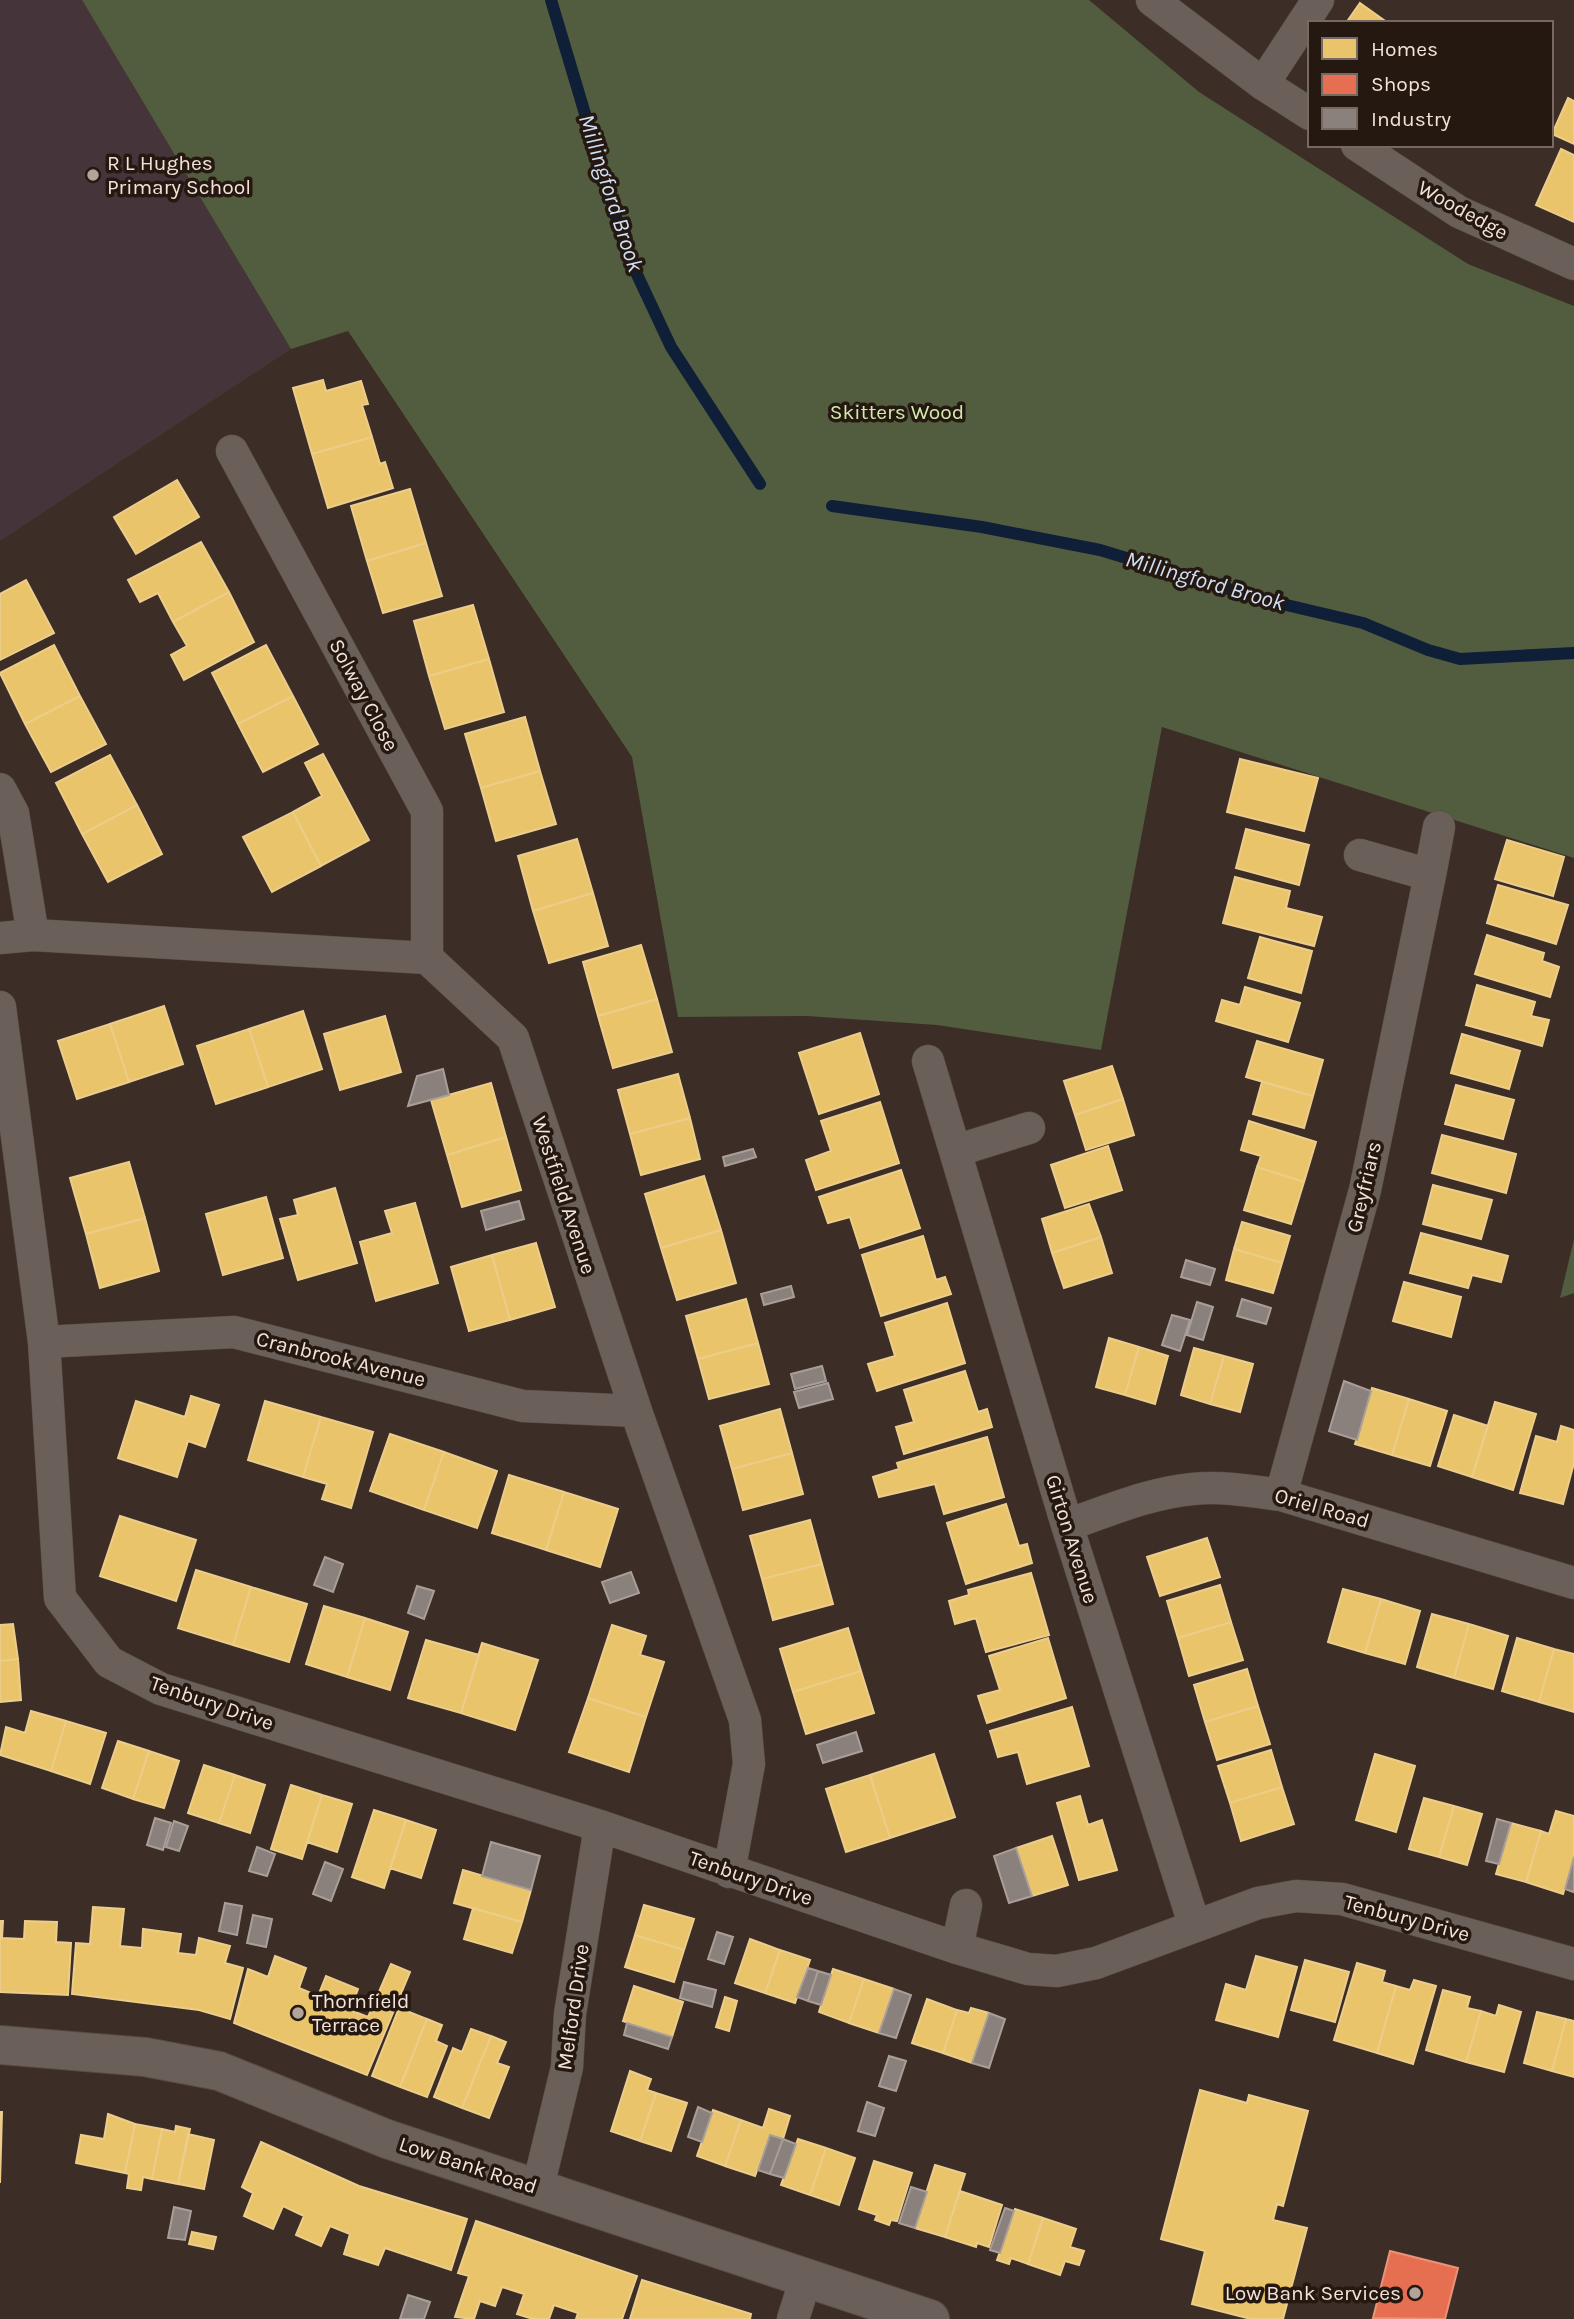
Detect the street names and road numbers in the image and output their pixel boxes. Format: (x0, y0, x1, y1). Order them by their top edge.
street label: Woodedge (1414, 175, 1512, 245)
street label: Solway Close (324, 635, 404, 755)
street label: Westfield Avenue (527, 1113, 601, 1277)
street label: Greyfriars (1342, 1139, 1386, 1235)
street label: Cranbrook Avenue (254, 1326, 428, 1392)
street label: Girton Avenue (1041, 1472, 1103, 1606)
street label: Oriel Road (1272, 1483, 1372, 1533)
street label: Tenbury Drive (147, 1671, 277, 1735)
street label: Tenbury Drive (686, 1846, 816, 1910)
street label: Tenbury Drive (1342, 1890, 1472, 1946)
street label: Melford Drive (552, 1942, 594, 2072)
street label: Low Bank Road (396, 2131, 540, 2199)

